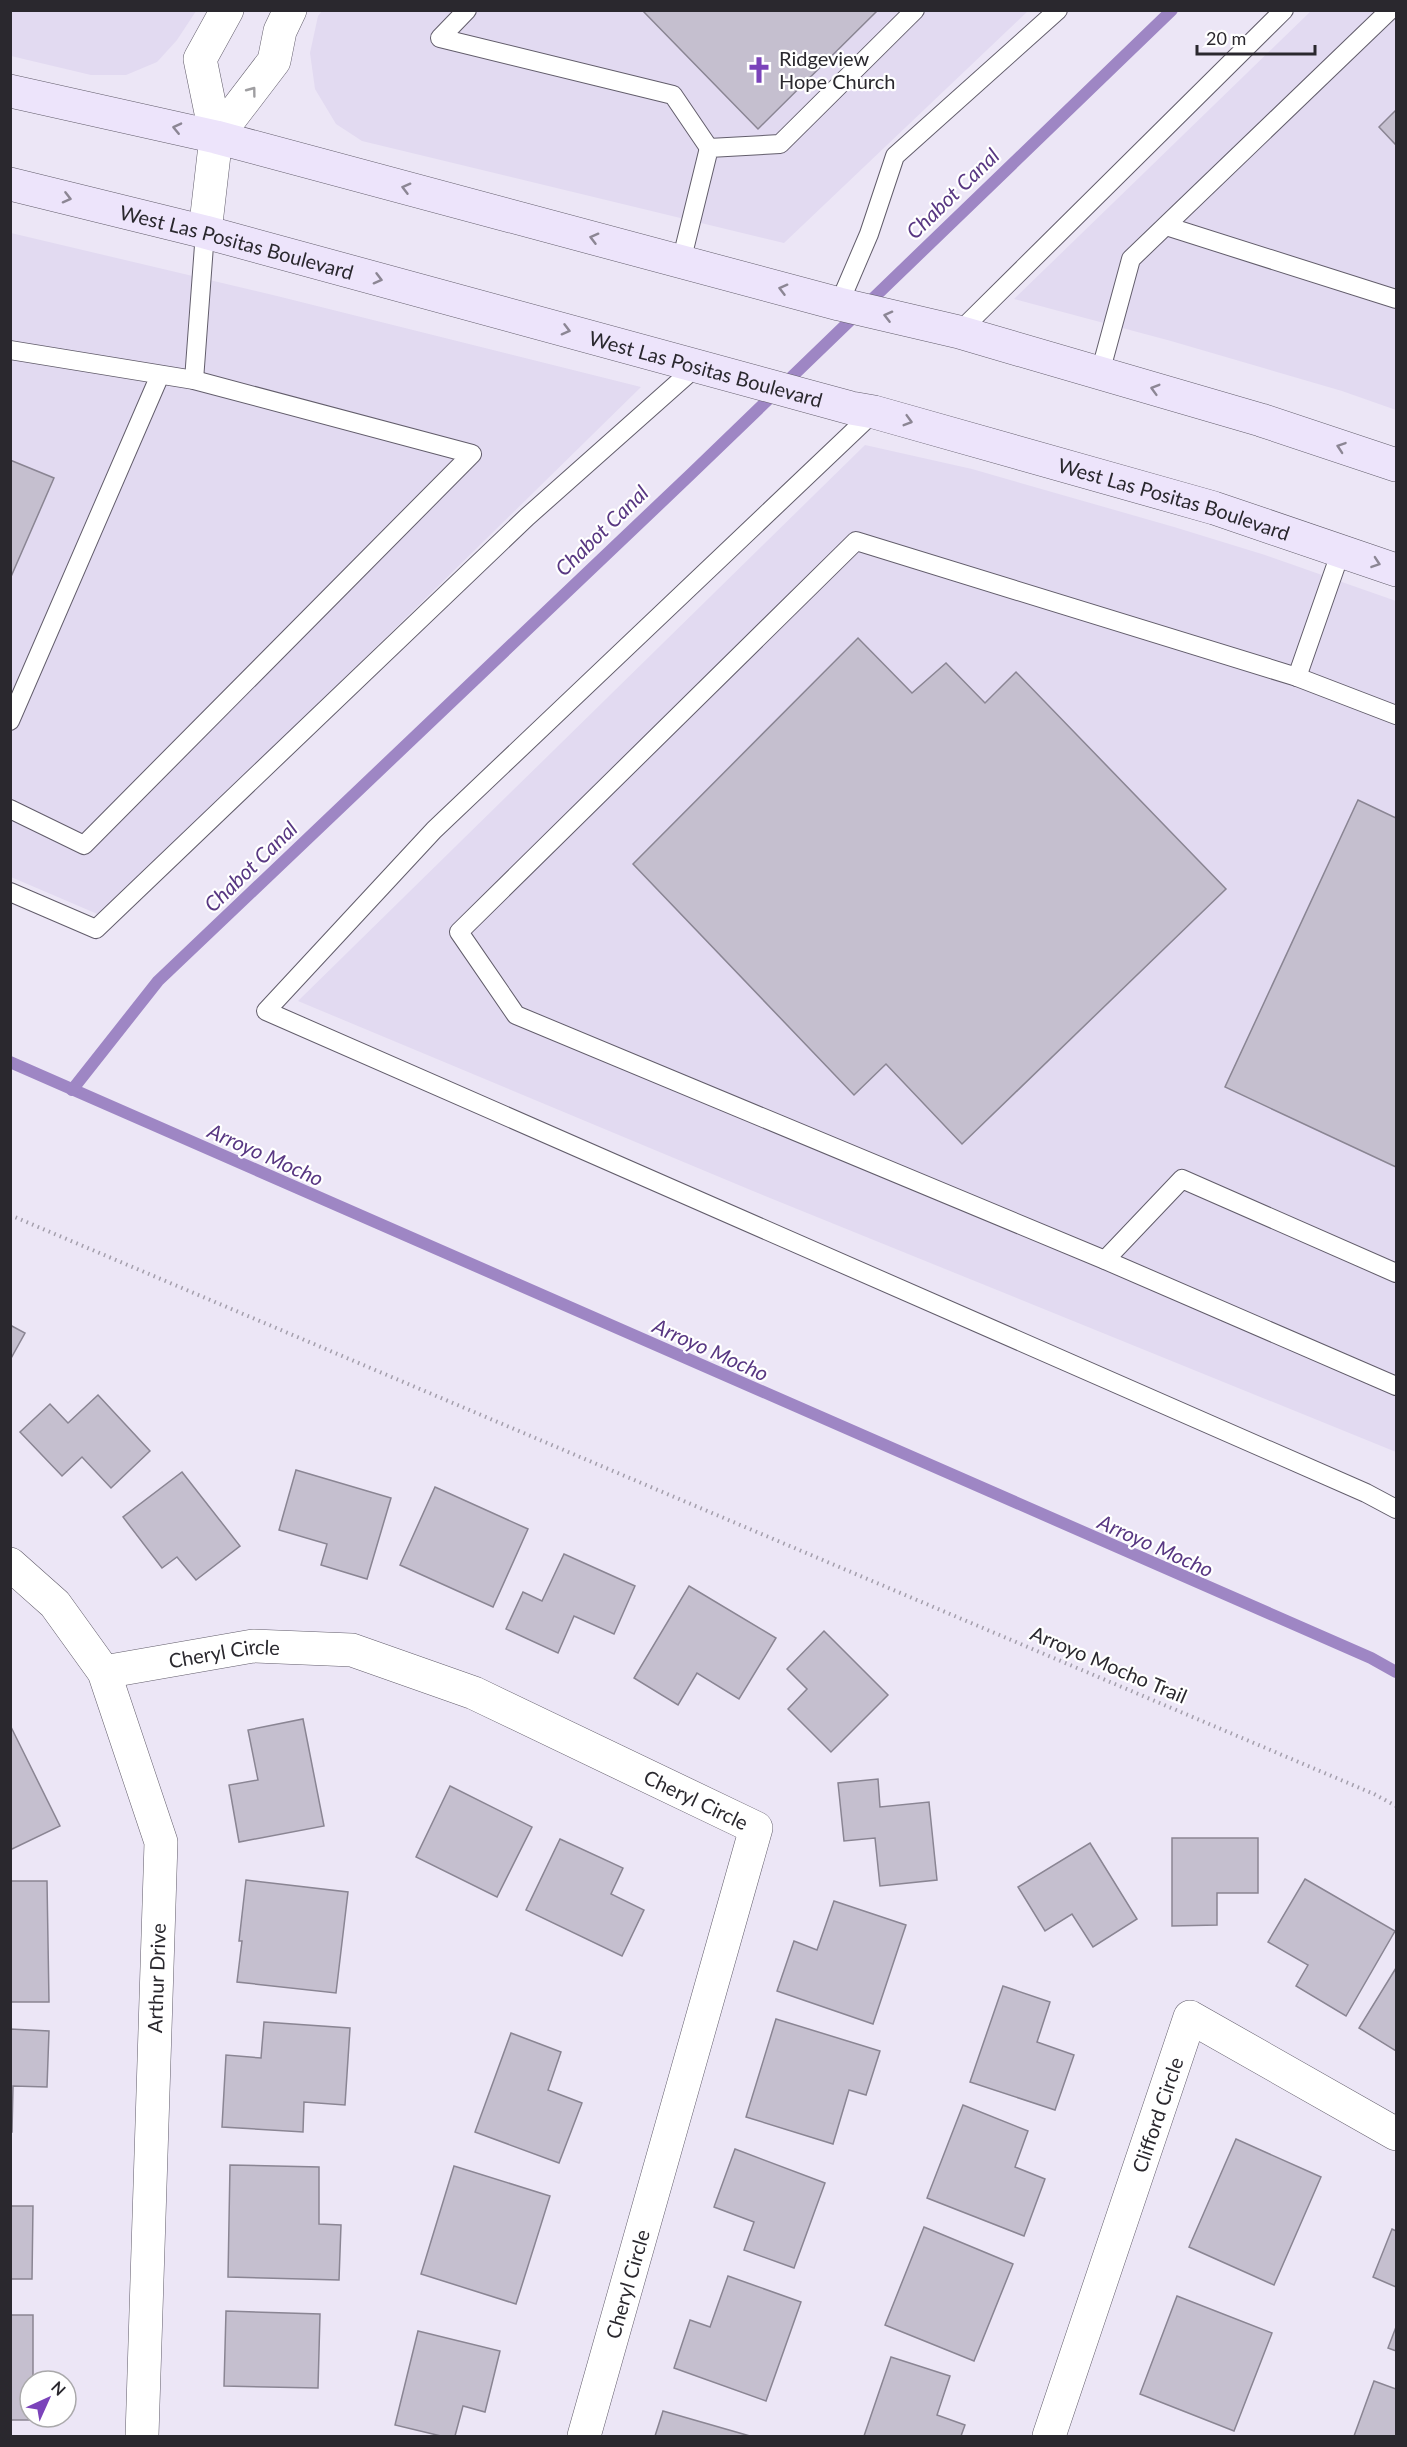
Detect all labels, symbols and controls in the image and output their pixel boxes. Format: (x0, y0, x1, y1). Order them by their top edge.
scale bar (1197, 18, 1316, 56)
text: 20 m (1206, 27, 1246, 49)
place label: Ridgeview Hope Church (779, 46, 895, 93)
church icon: Ridgeview Hope Church (744, 55, 774, 85)
one-way arrow (244, 86, 255, 97)
one-way arrow (172, 123, 182, 136)
water label: Chabot Canal (900, 142, 1004, 243)
one-way arrow (401, 183, 412, 195)
one-way arrow (62, 191, 72, 204)
street label: West Las Positas Boulevard (117, 199, 356, 284)
one-way arrow (589, 233, 599, 246)
one-way arrow (372, 272, 383, 284)
one-way arrow (778, 283, 788, 296)
one-way arrow (883, 310, 893, 323)
one-way arrow (561, 323, 571, 336)
street label: West Las Positas Boulevard (587, 325, 825, 412)
one-way arrow (1150, 384, 1161, 396)
one-way arrow (903, 414, 913, 427)
one-way arrow (1336, 441, 1347, 454)
street label: West Las Positas Boulevard (1055, 453, 1293, 545)
water label: Chabot Canal (549, 479, 653, 580)
one-way arrow (1370, 556, 1381, 569)
water label: Chabot Canal (198, 815, 302, 916)
water label: Arroyo Mocho (204, 1117, 328, 1191)
water label: Arroyo Mocho (649, 1312, 773, 1386)
water label: Arroyo Mocho (1094, 1508, 1218, 1582)
street label: Arroyo Mocho Trail (1027, 1620, 1191, 1708)
street label: Cheryl Circle (167, 1634, 280, 1673)
street label: Cheryl Circle (640, 1764, 752, 1834)
street label: Arthur Drive (142, 1923, 170, 2033)
street label: Clifford Circle (1127, 2054, 1188, 2176)
street label: Cheryl Circle (600, 2227, 654, 2341)
north arrow (18, 2369, 78, 2429)
text: N (48, 2377, 70, 2399)

